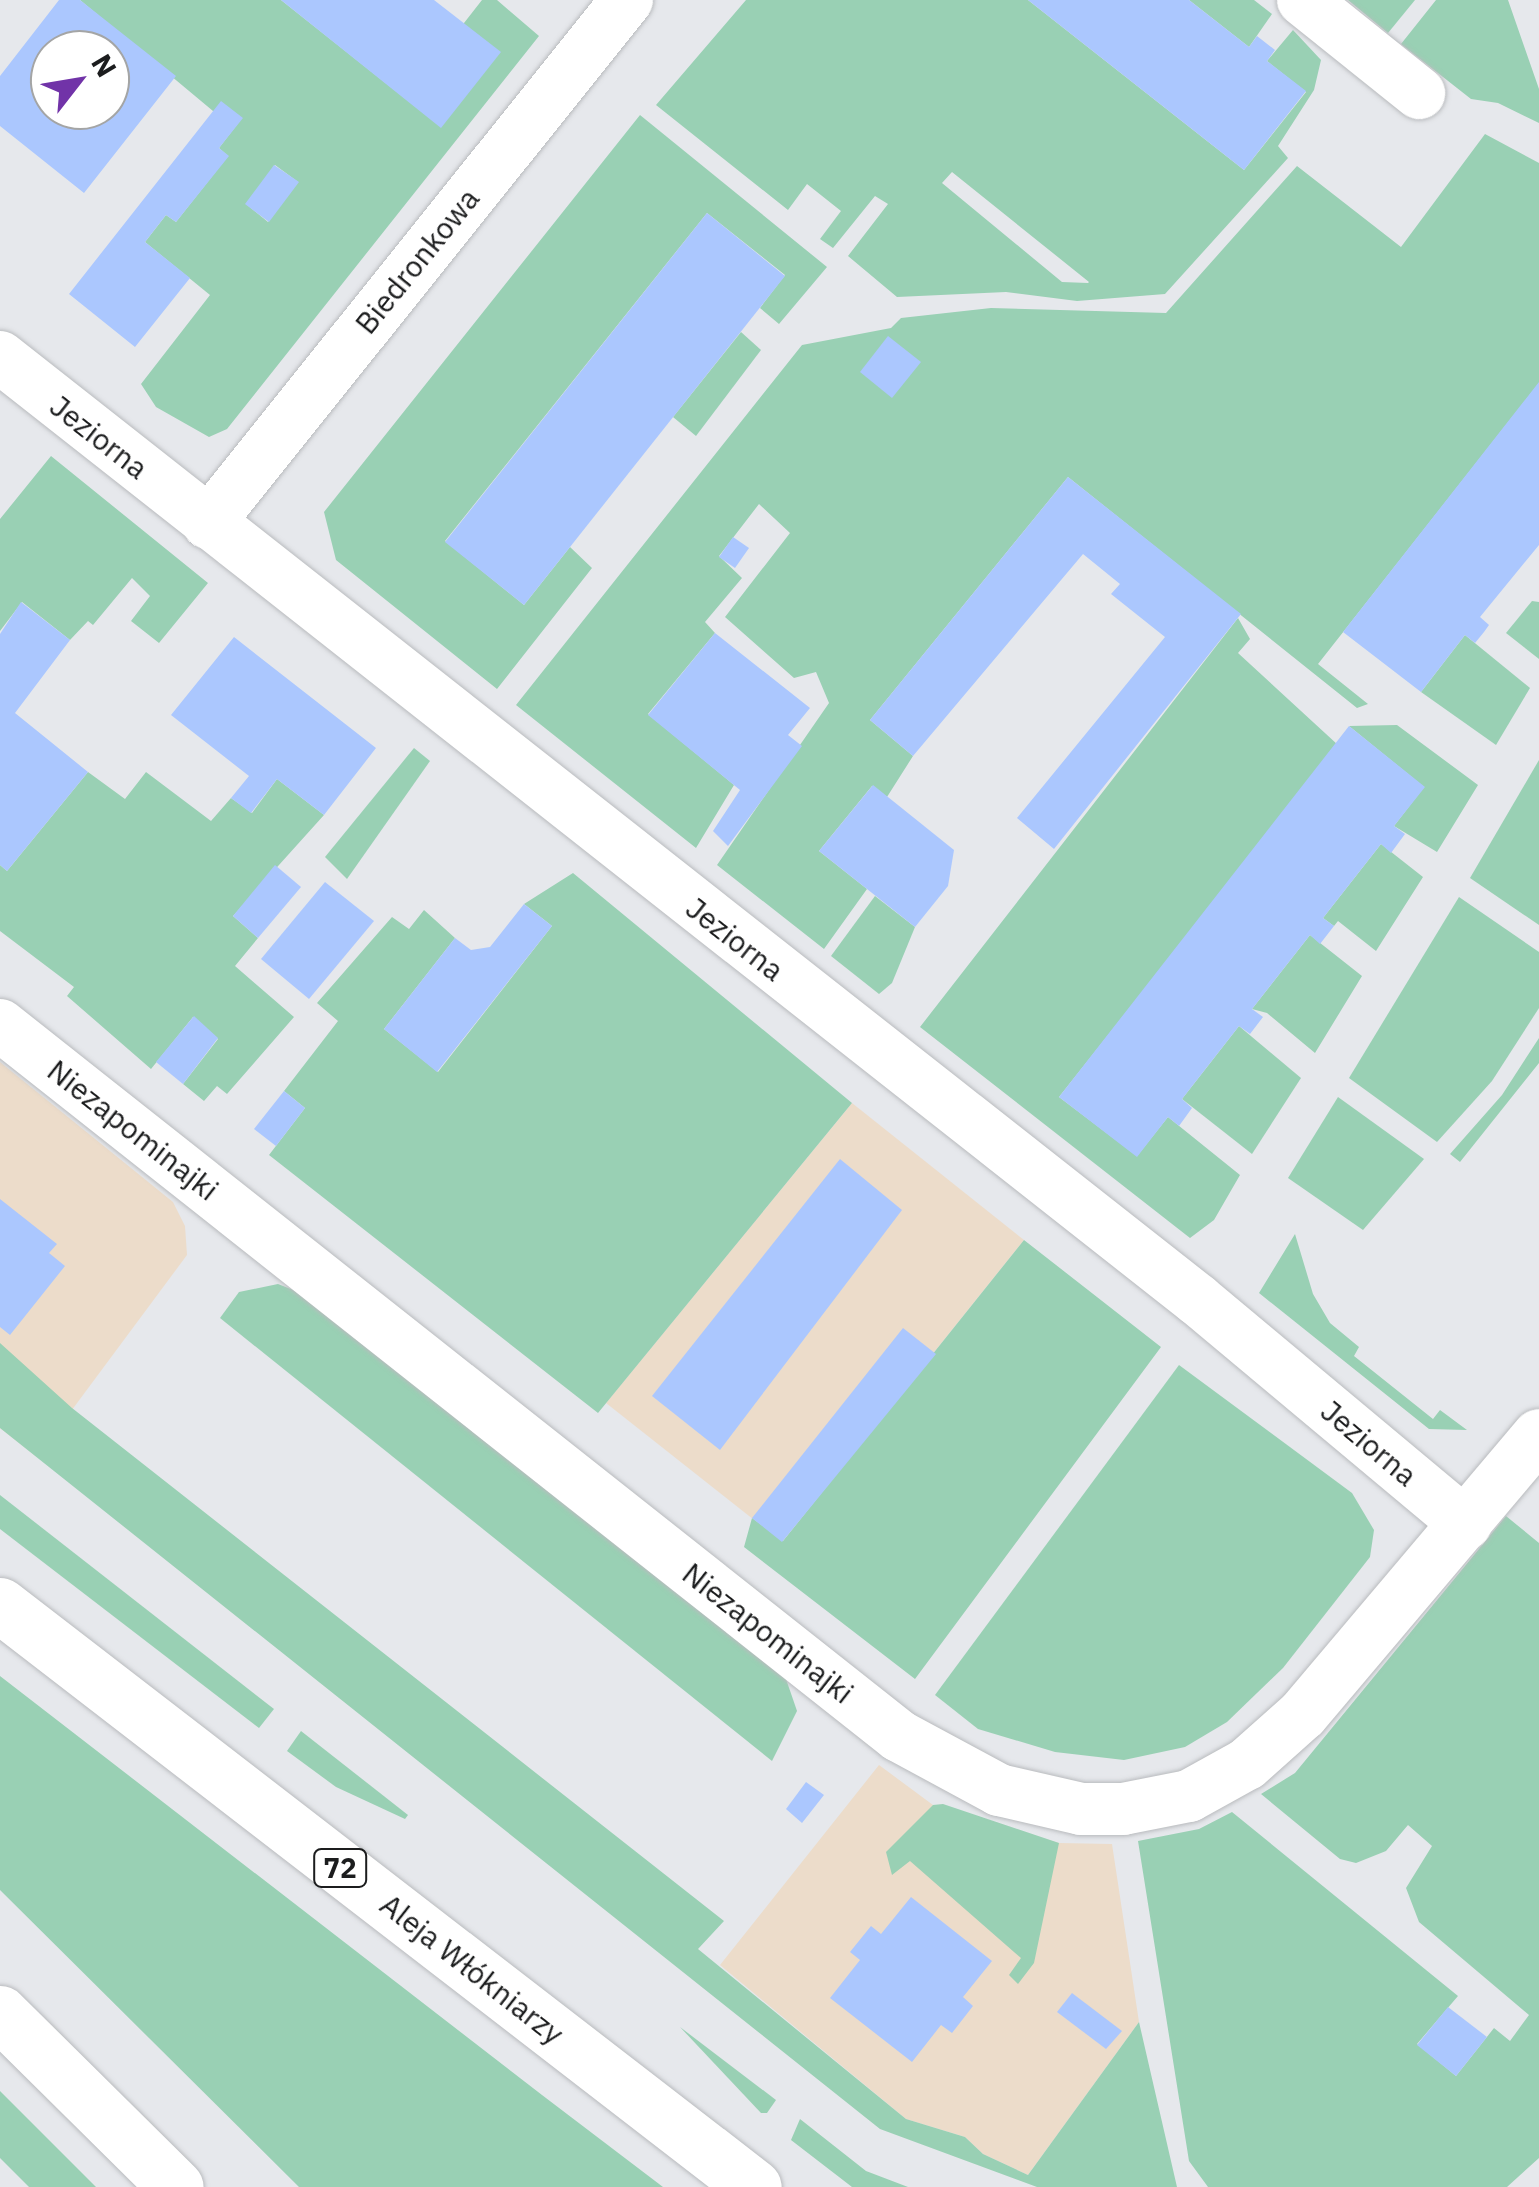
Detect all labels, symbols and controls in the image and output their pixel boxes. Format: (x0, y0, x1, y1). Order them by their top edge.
north arrow (30, 30, 130, 130)
text: N (83, 47, 126, 84)
street label: Biedronkowa (348, 181, 486, 341)
street label: Jeziorna (43, 388, 155, 486)
street label: Jeziorna (679, 890, 791, 988)
street label: Niezapominajki (40, 1052, 226, 1208)
street label: Jeziorna (1314, 1393, 1424, 1493)
street label: Niezapominajki (675, 1555, 861, 1711)
road number: 72 (312, 1845, 368, 1891)
street label: Aleja Włókniarzy (373, 1886, 571, 2052)

